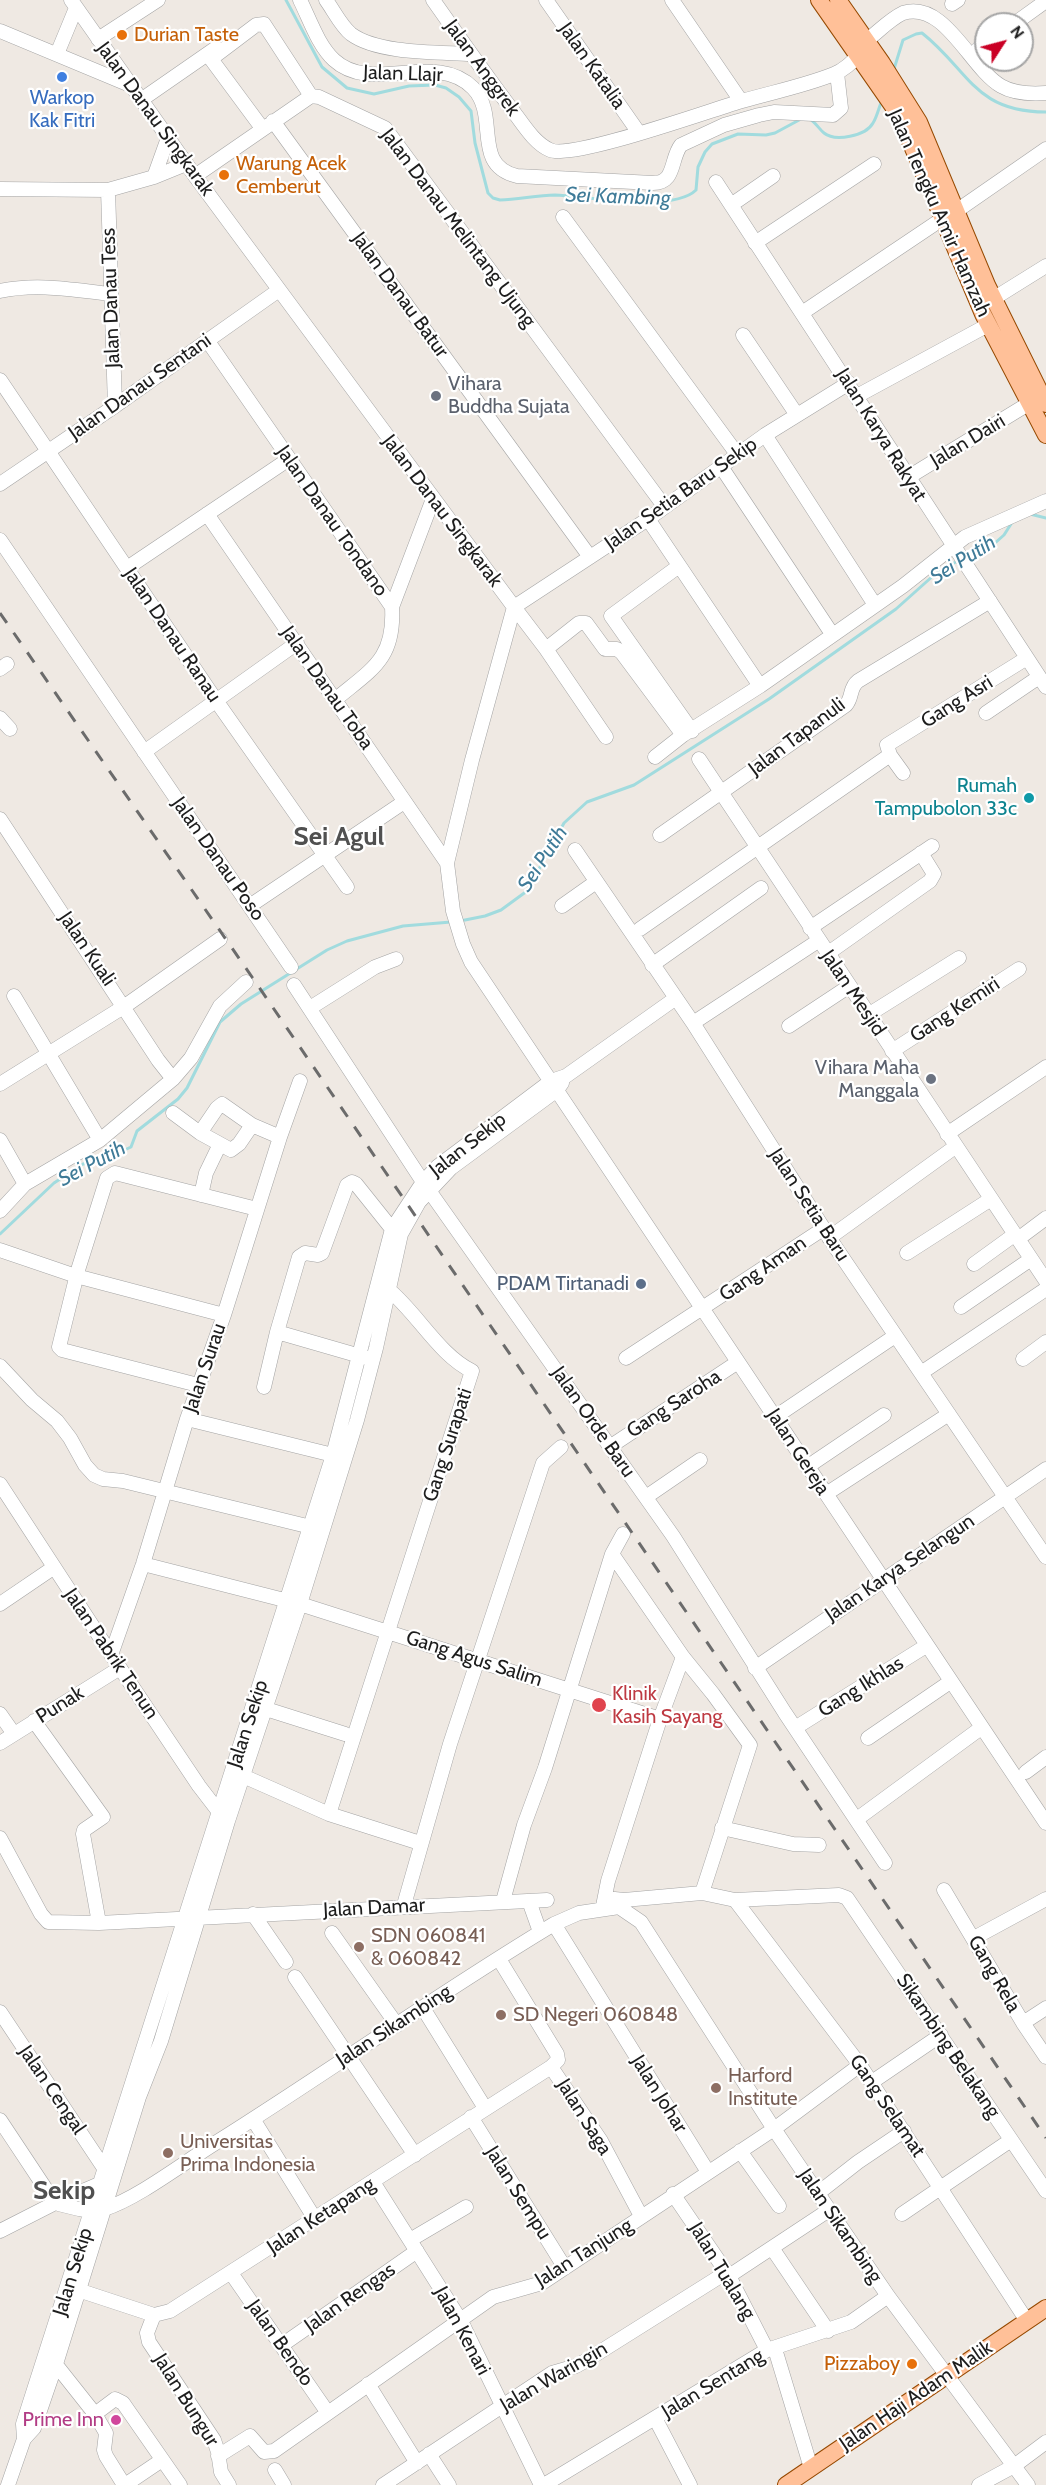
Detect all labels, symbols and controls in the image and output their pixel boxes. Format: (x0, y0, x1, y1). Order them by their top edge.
north arrow (974, 12, 1034, 72)
street label: Jalan Anggrek (439, 15, 525, 121)
street label: Jalan Katalia (553, 18, 631, 114)
text: N (1006, 22, 1028, 42)
place label: Durian Taste (134, 23, 239, 47)
marker: Durian Taste (115, 28, 129, 42)
street label: Jalan Danau Singkarak (91, 37, 219, 201)
street label: Jalan Llajr (363, 61, 443, 87)
marker: Warkop Kak Fitri (55, 70, 69, 84)
place label: Warkop Kak Fitri (29, 86, 95, 133)
street label: Jalan Tengku Amir Hamzah (882, 105, 996, 321)
street label: Jalan Danau Melintang Ujung (375, 124, 541, 332)
place label: Warung Acek Cemberut (236, 152, 346, 199)
marker: Warung Acek Cemberut (217, 168, 231, 182)
water label: Sei Kambing (565, 183, 671, 211)
street label: Jalan Danau Tess (97, 228, 125, 368)
street label: Jalan Danau Batur (346, 228, 454, 362)
street label: Jalan Danau Sentani (64, 329, 216, 445)
street label: Jalan Karya Rakyat (830, 364, 932, 506)
place label: Vihara Buddha Sujata (448, 372, 569, 419)
marker: Vihara Buddha Sujata (429, 389, 443, 403)
street label: Jalan Dairi (926, 409, 1010, 473)
street label: Jalan Danau Singkarak (377, 430, 507, 592)
street label: Jalan Setia Baru Sekip (600, 432, 762, 556)
street label: Jalan Danau Tondano (271, 441, 393, 601)
water label: Sei Putih (925, 530, 1001, 590)
street label: Jalan Danau Ranau (118, 563, 226, 707)
street label: Jalan Danau Toba (276, 622, 378, 754)
street label: Gang Asri (917, 671, 997, 733)
street label: Jalan Tapanuli (744, 693, 850, 781)
place label: Rumah Tampubolon 33c (875, 774, 1017, 821)
marker: Rumah Tampubolon 33c (1022, 791, 1036, 805)
street label: Jalan Danau Poso (166, 792, 270, 926)
district label: Sei Agul (294, 821, 384, 853)
water label: Sei Putih (513, 822, 573, 896)
street label: Jalan Kuali (53, 907, 121, 991)
street label: Jalan Mesjid (815, 945, 891, 1041)
street label: Gang Kemiri (906, 972, 1004, 1048)
place label: Vihara Maha Manggala (815, 1056, 919, 1103)
marker: Vihara Maha Manggala (924, 1072, 938, 1086)
street label: Jalan Sekip (425, 1108, 511, 1182)
water label: Sei Putih (54, 1136, 130, 1192)
street label: Jalan Setia Baru (764, 1144, 854, 1266)
street label: Gang Aman (715, 1231, 811, 1307)
place label: PDAM Tirtanadi (497, 1272, 629, 1296)
marker: PDAM Tirtanadi (634, 1277, 648, 1291)
street label: Jalan Surau (179, 1320, 231, 1416)
street label: Jalan Orde Baru (546, 1362, 640, 1482)
street label: Gang Saroha (622, 1365, 726, 1443)
street label: Gang Surapati (418, 1385, 478, 1505)
street label: Jalan Gereja (761, 1404, 835, 1500)
street label: Jalan Karya Selangun (821, 1509, 979, 1627)
street label: Jalan Pabrik Tenun (58, 1584, 164, 1724)
street label: Gang Agus Salim (403, 1626, 545, 1692)
street label: Gang Ikhlas (814, 1651, 908, 1723)
street label: Jalan Sekip (223, 1677, 273, 1771)
street label: Punak (32, 1681, 88, 1729)
place label: Klinik Kasih Sayang (612, 1682, 722, 1729)
marker: Klinik Kasih Sayang (590, 1696, 608, 1714)
street label: Jalan Damar (322, 1893, 426, 1923)
place label: SDN 060841 & 060842 (371, 1924, 485, 1971)
street label: Gang Rela (962, 1931, 1026, 2017)
marker: SDN 060841 & 060842 (352, 1940, 366, 1954)
street label: Sikambing Belakang (891, 1969, 1005, 2123)
street label: Jalan Sikambing (332, 1980, 456, 2072)
place label: SD Negeri 060848 (513, 2003, 678, 2027)
marker: SD Negeri 060848 (494, 2008, 508, 2022)
street label: Jalan Cengal (13, 2041, 91, 2139)
street label: Gang Selamat (844, 2050, 930, 2162)
street label: Jalan Johar (626, 2051, 692, 2137)
place label: Harford Institute (728, 2064, 797, 2111)
street label: Jalan Saga (551, 2074, 617, 2160)
marker: Harford Institute (709, 2081, 723, 2095)
place label: Universitas Prima Indonesia (180, 2130, 315, 2177)
street label: Jalan Sempu (480, 2142, 556, 2244)
marker: Universitas Prima Indonesia (161, 2146, 175, 2160)
street label: Jalan Sikambing (793, 2164, 887, 2288)
street label: Jalan Ketapang (263, 2172, 379, 2260)
district label: Sekip (33, 2175, 95, 2207)
street label: Jalan Tanjung (531, 2214, 637, 2292)
street label: Jalan Tualang (684, 2218, 760, 2324)
street label: Jalan Sekip (48, 2225, 98, 2319)
street label: Jalan Rengas (300, 2258, 400, 2338)
street label: Jalan Kenari (429, 2283, 495, 2379)
street label: Jalan Bendo (242, 2295, 318, 2391)
street label: Jalan Haji Adam Malik (835, 2336, 997, 2456)
street label: Jalan Waringin (496, 2337, 612, 2417)
street label: Jalan Sentang (658, 2344, 768, 2424)
street label: Jalan Bungur (148, 2349, 224, 2451)
place label: Pizzaboy (824, 2352, 900, 2376)
marker: Pizzaboy (905, 2357, 919, 2371)
place label: Prime Inn (23, 2408, 104, 2432)
marker: Prime Inn (109, 2413, 123, 2427)

